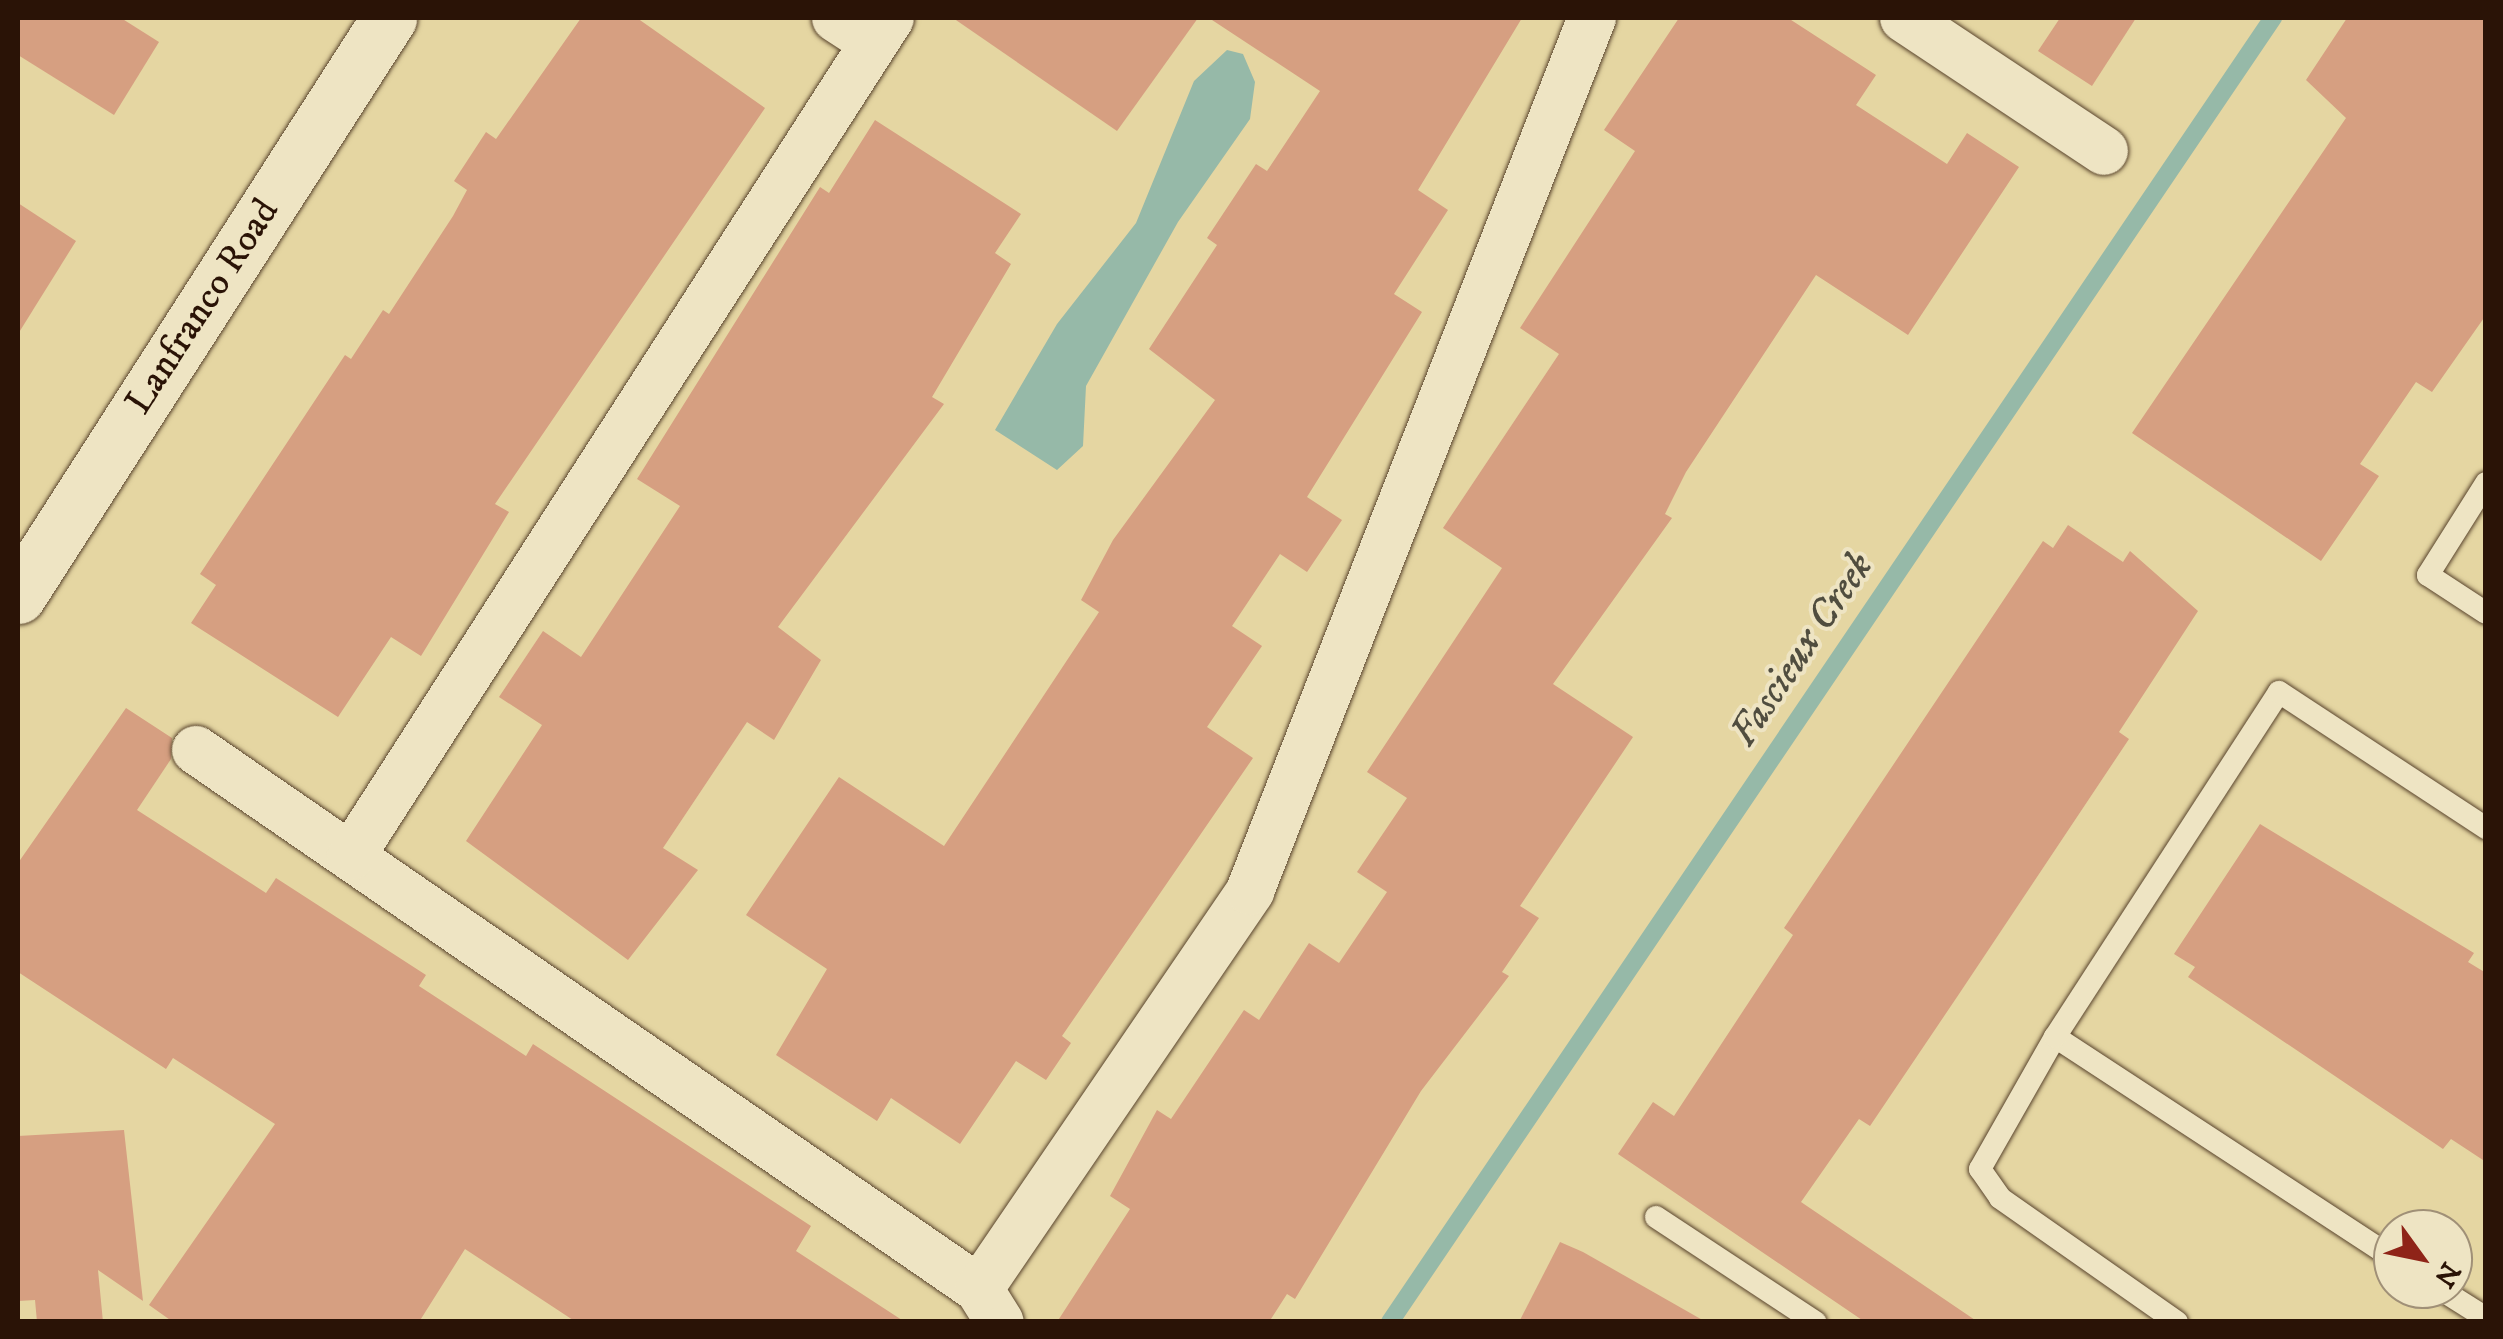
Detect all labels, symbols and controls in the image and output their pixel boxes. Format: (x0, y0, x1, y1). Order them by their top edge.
street label: Lanfranco Road (117, 191, 289, 423)
water label: Fascieux Creek (1720, 544, 1884, 756)
north arrow (2373, 1209, 2473, 1309)
text: N (2426, 1255, 2468, 1294)

